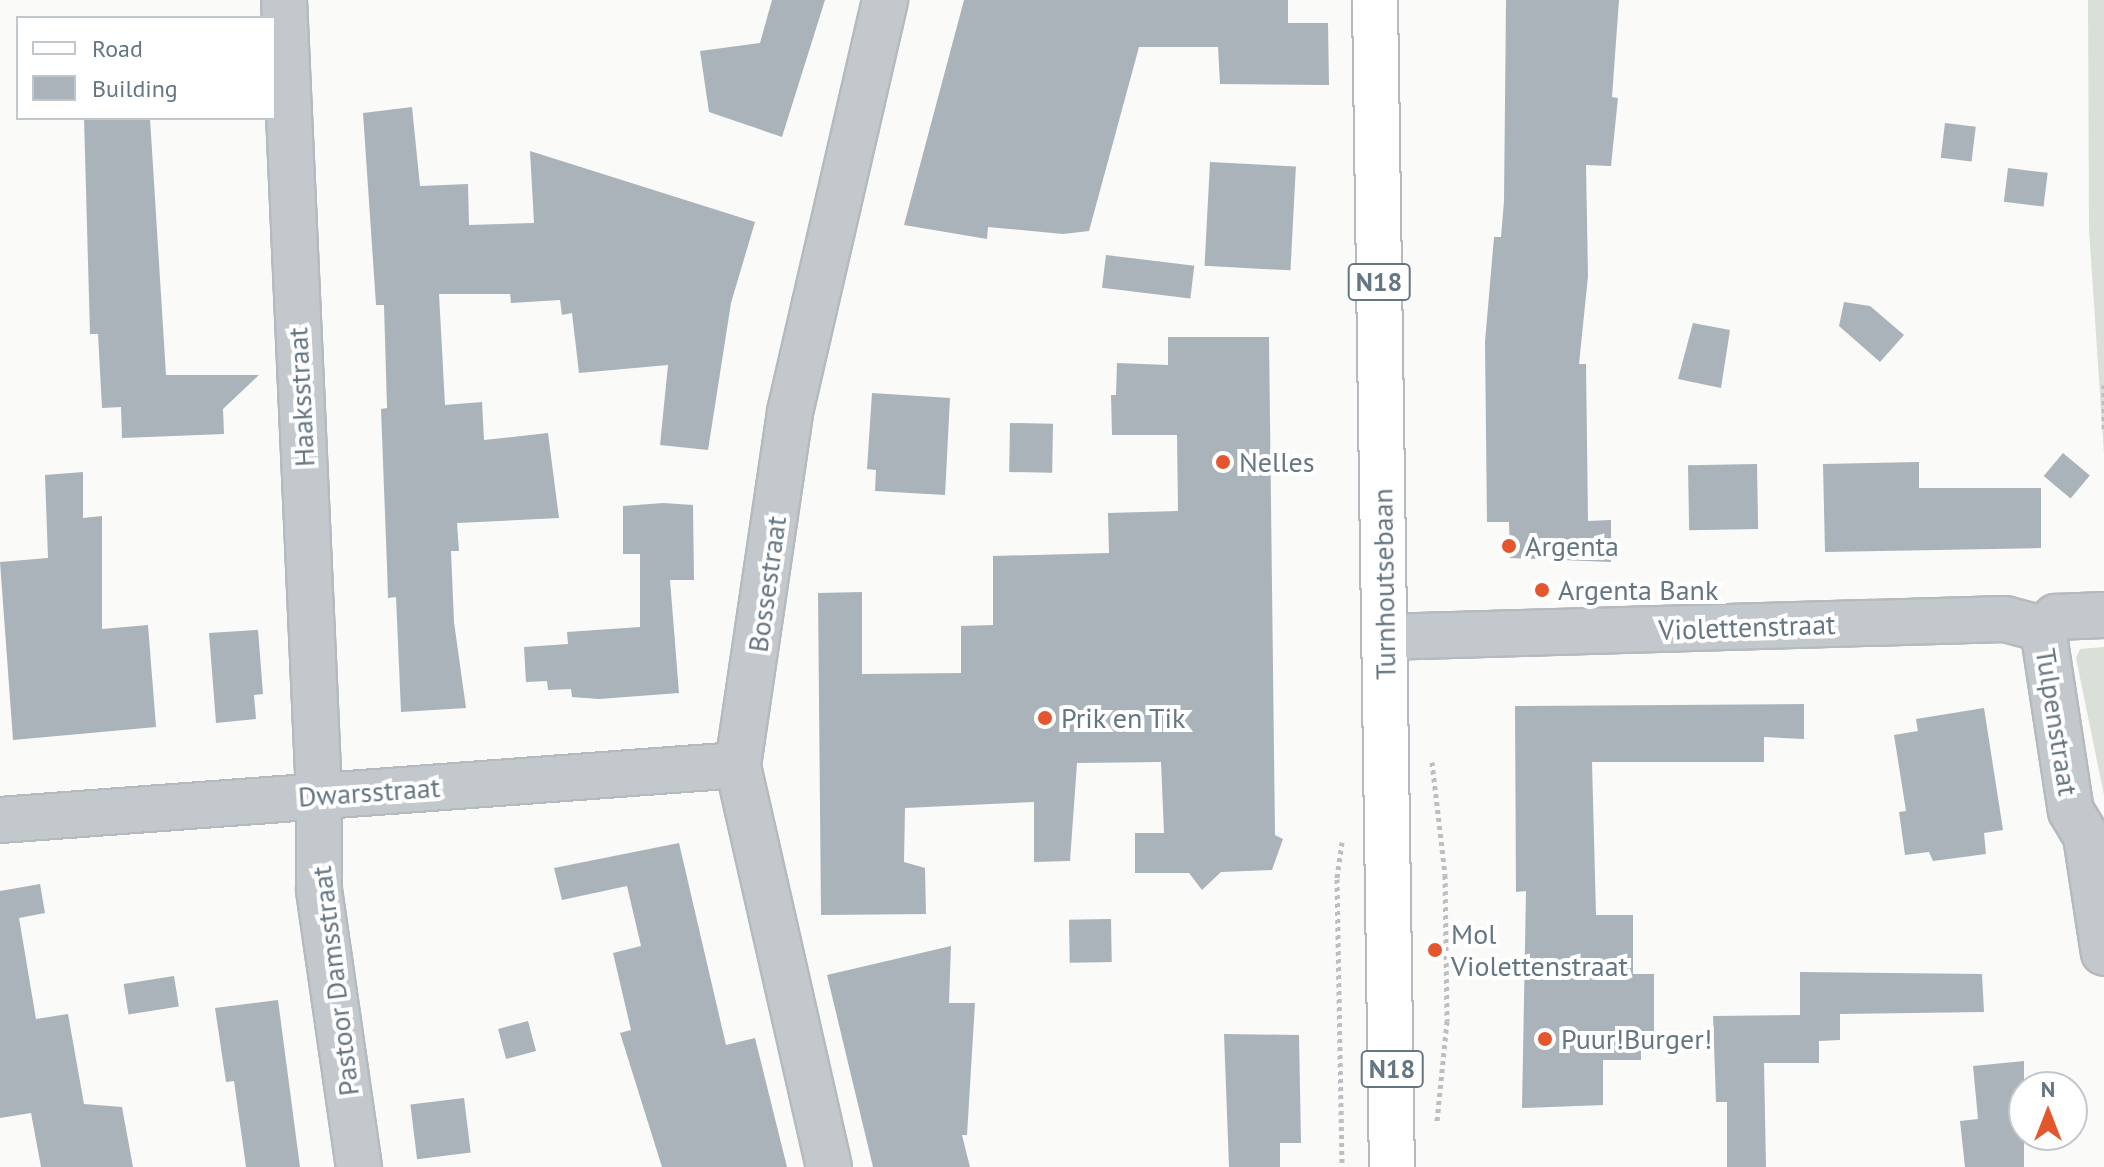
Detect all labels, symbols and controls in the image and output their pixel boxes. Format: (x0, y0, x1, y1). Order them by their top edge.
legend (16, 16, 276, 120)
text: Road (92, 33, 143, 64)
text: Building (92, 73, 178, 104)
road number: N18 (1347, 260, 1411, 304)
street label: Haaksstraat (281, 326, 321, 468)
place label: Nelles (1239, 445, 1314, 479)
marker: Nelles (1214, 453, 1232, 471)
street label: Turnhoutsebaan (1366, 488, 1402, 680)
street label: Bossestraat (741, 514, 793, 654)
place label: Argenta (1525, 529, 1619, 563)
marker: Argenta (1500, 537, 1518, 555)
place label: Argenta Bank (1558, 573, 1718, 607)
marker: Argenta Bank (1533, 581, 1551, 599)
street label: Violettenstraat (1658, 607, 1836, 647)
street label: Tulpenstraat (2029, 646, 2085, 798)
place label: Prik en Tik (1061, 701, 1187, 735)
marker: Prik en Tik (1036, 709, 1054, 727)
street label: Dwarsstraat (297, 770, 441, 814)
street label: Pastoor Damsstraat (304, 864, 366, 1098)
place label: Mol Violettenstraat (1451, 917, 1628, 983)
marker: Mol Violettenstraat (1426, 941, 1444, 959)
place label: Puur!Burger! (1561, 1022, 1712, 1056)
marker: Puur!Burger! (1536, 1030, 1554, 1048)
road number: N18 (1360, 1047, 1424, 1091)
north arrow (2008, 1071, 2088, 1151)
text: N (2041, 1075, 2055, 1103)

